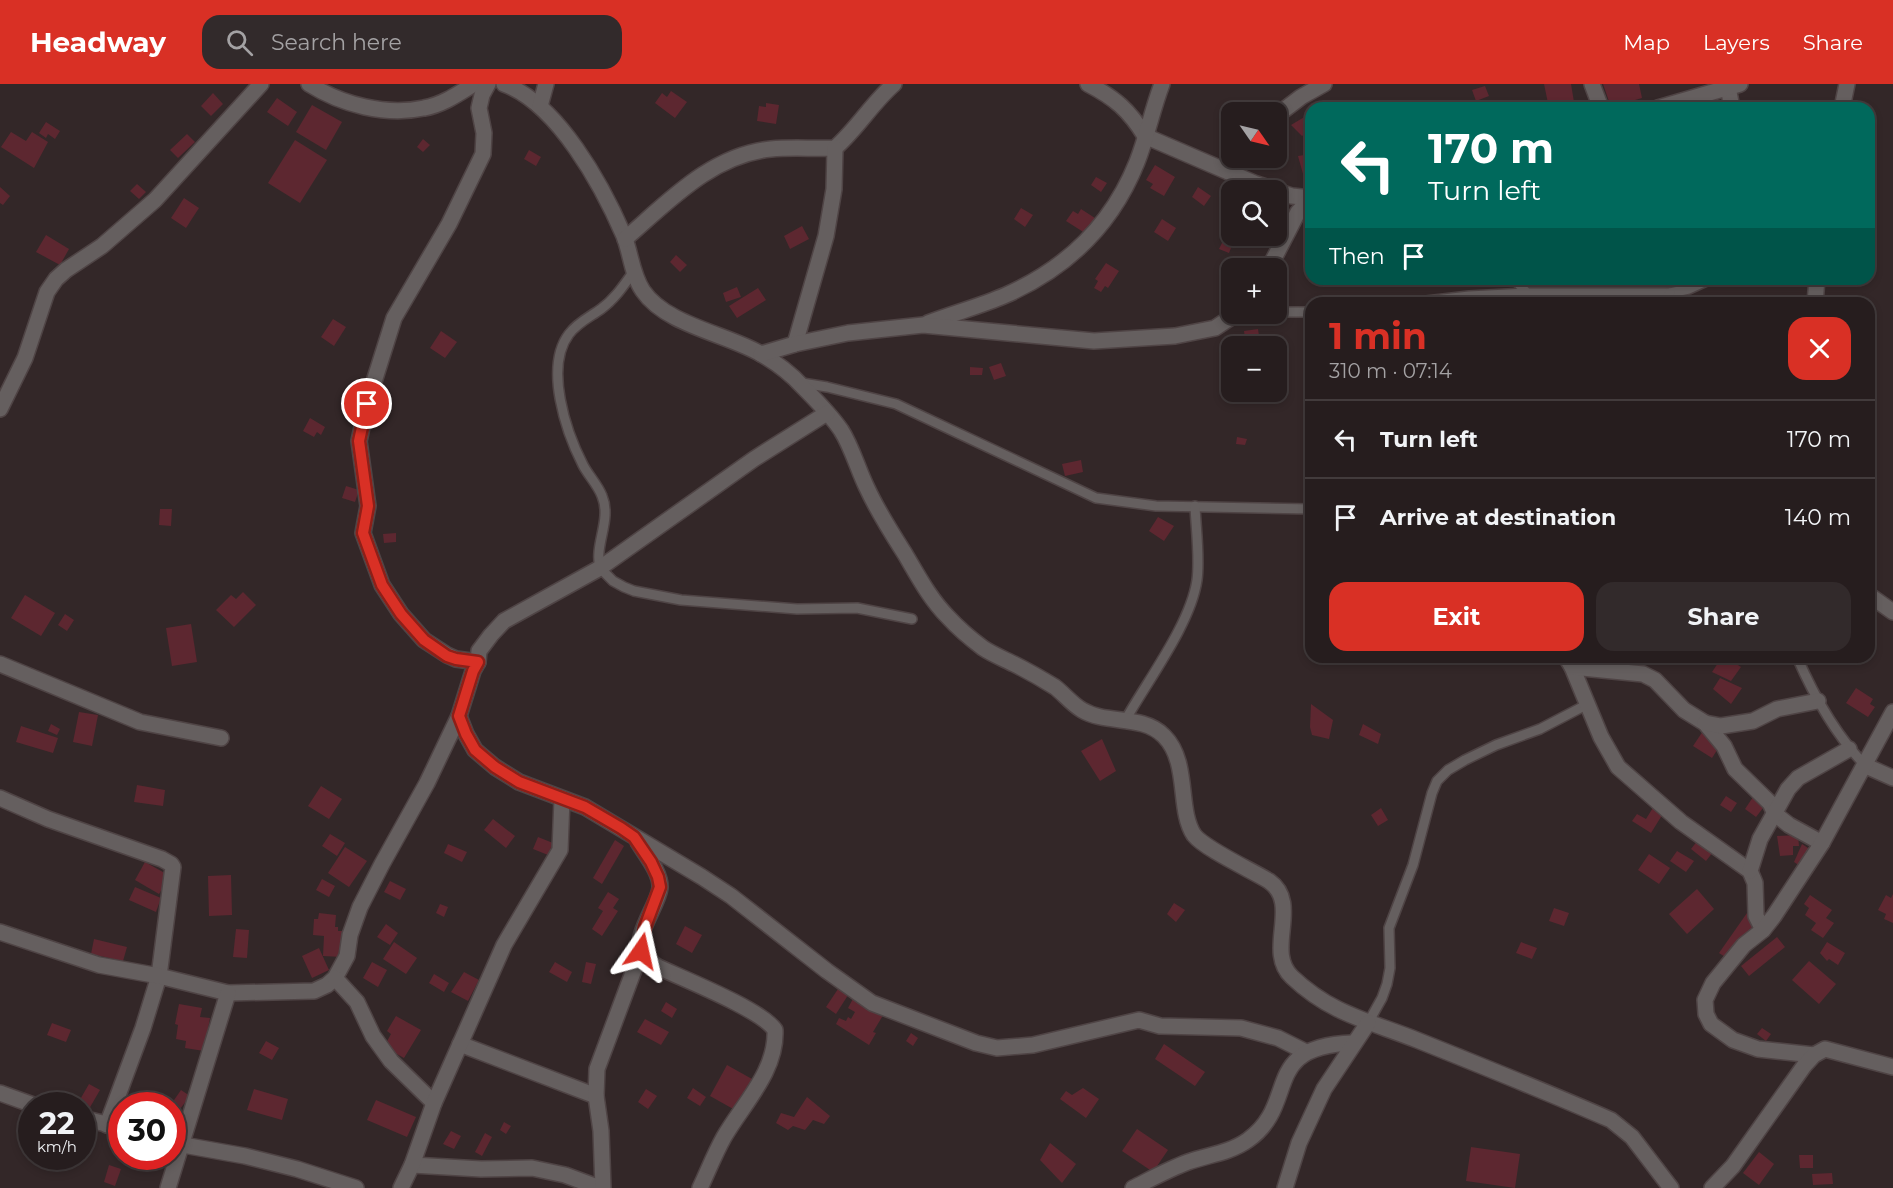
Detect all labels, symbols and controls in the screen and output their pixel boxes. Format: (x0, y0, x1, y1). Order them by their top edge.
search box (202, 15, 622, 69)
text: Headway (30, 25, 166, 59)
icon: search (223, 26, 256, 59)
text: Search here (271, 29, 402, 56)
text: Map (1623, 30, 1670, 55)
text: Layers (1703, 30, 1770, 55)
text: Share (1803, 30, 1863, 55)
north arrow (1221, 102, 1287, 168)
map controls (1221, 102, 1287, 402)
text: 170 m (1428, 122, 1554, 174)
icon: left (1329, 126, 1407, 204)
text: Turn left (1428, 174, 1541, 207)
button: search (1221, 180, 1287, 246)
icon: arrive (1397, 240, 1430, 273)
text: Then (1329, 243, 1385, 270)
button: + (1221, 258, 1287, 324)
text: 1 min (1329, 314, 1427, 358)
button: close (1788, 317, 1851, 380)
button: − (1221, 336, 1287, 402)
text: 310 m · 07:14 (1329, 359, 1452, 383)
pin (341, 378, 392, 429)
icon: arrive (350, 387, 383, 420)
icon: left (1329, 423, 1362, 456)
text: Turn left (1380, 426, 1478, 453)
text: 170 m (1787, 426, 1851, 453)
icon: arrive (1329, 501, 1362, 534)
text: Arrive at destination (1380, 504, 1616, 531)
text: 140 m (1785, 504, 1851, 531)
button: Exit (1329, 582, 1584, 651)
button: Share (1596, 582, 1851, 651)
position arrow (609, 919, 673, 983)
speed limit sign: 30 (108, 1092, 186, 1170)
text: 22 (39, 1105, 75, 1142)
text: km/h (37, 1137, 77, 1156)

